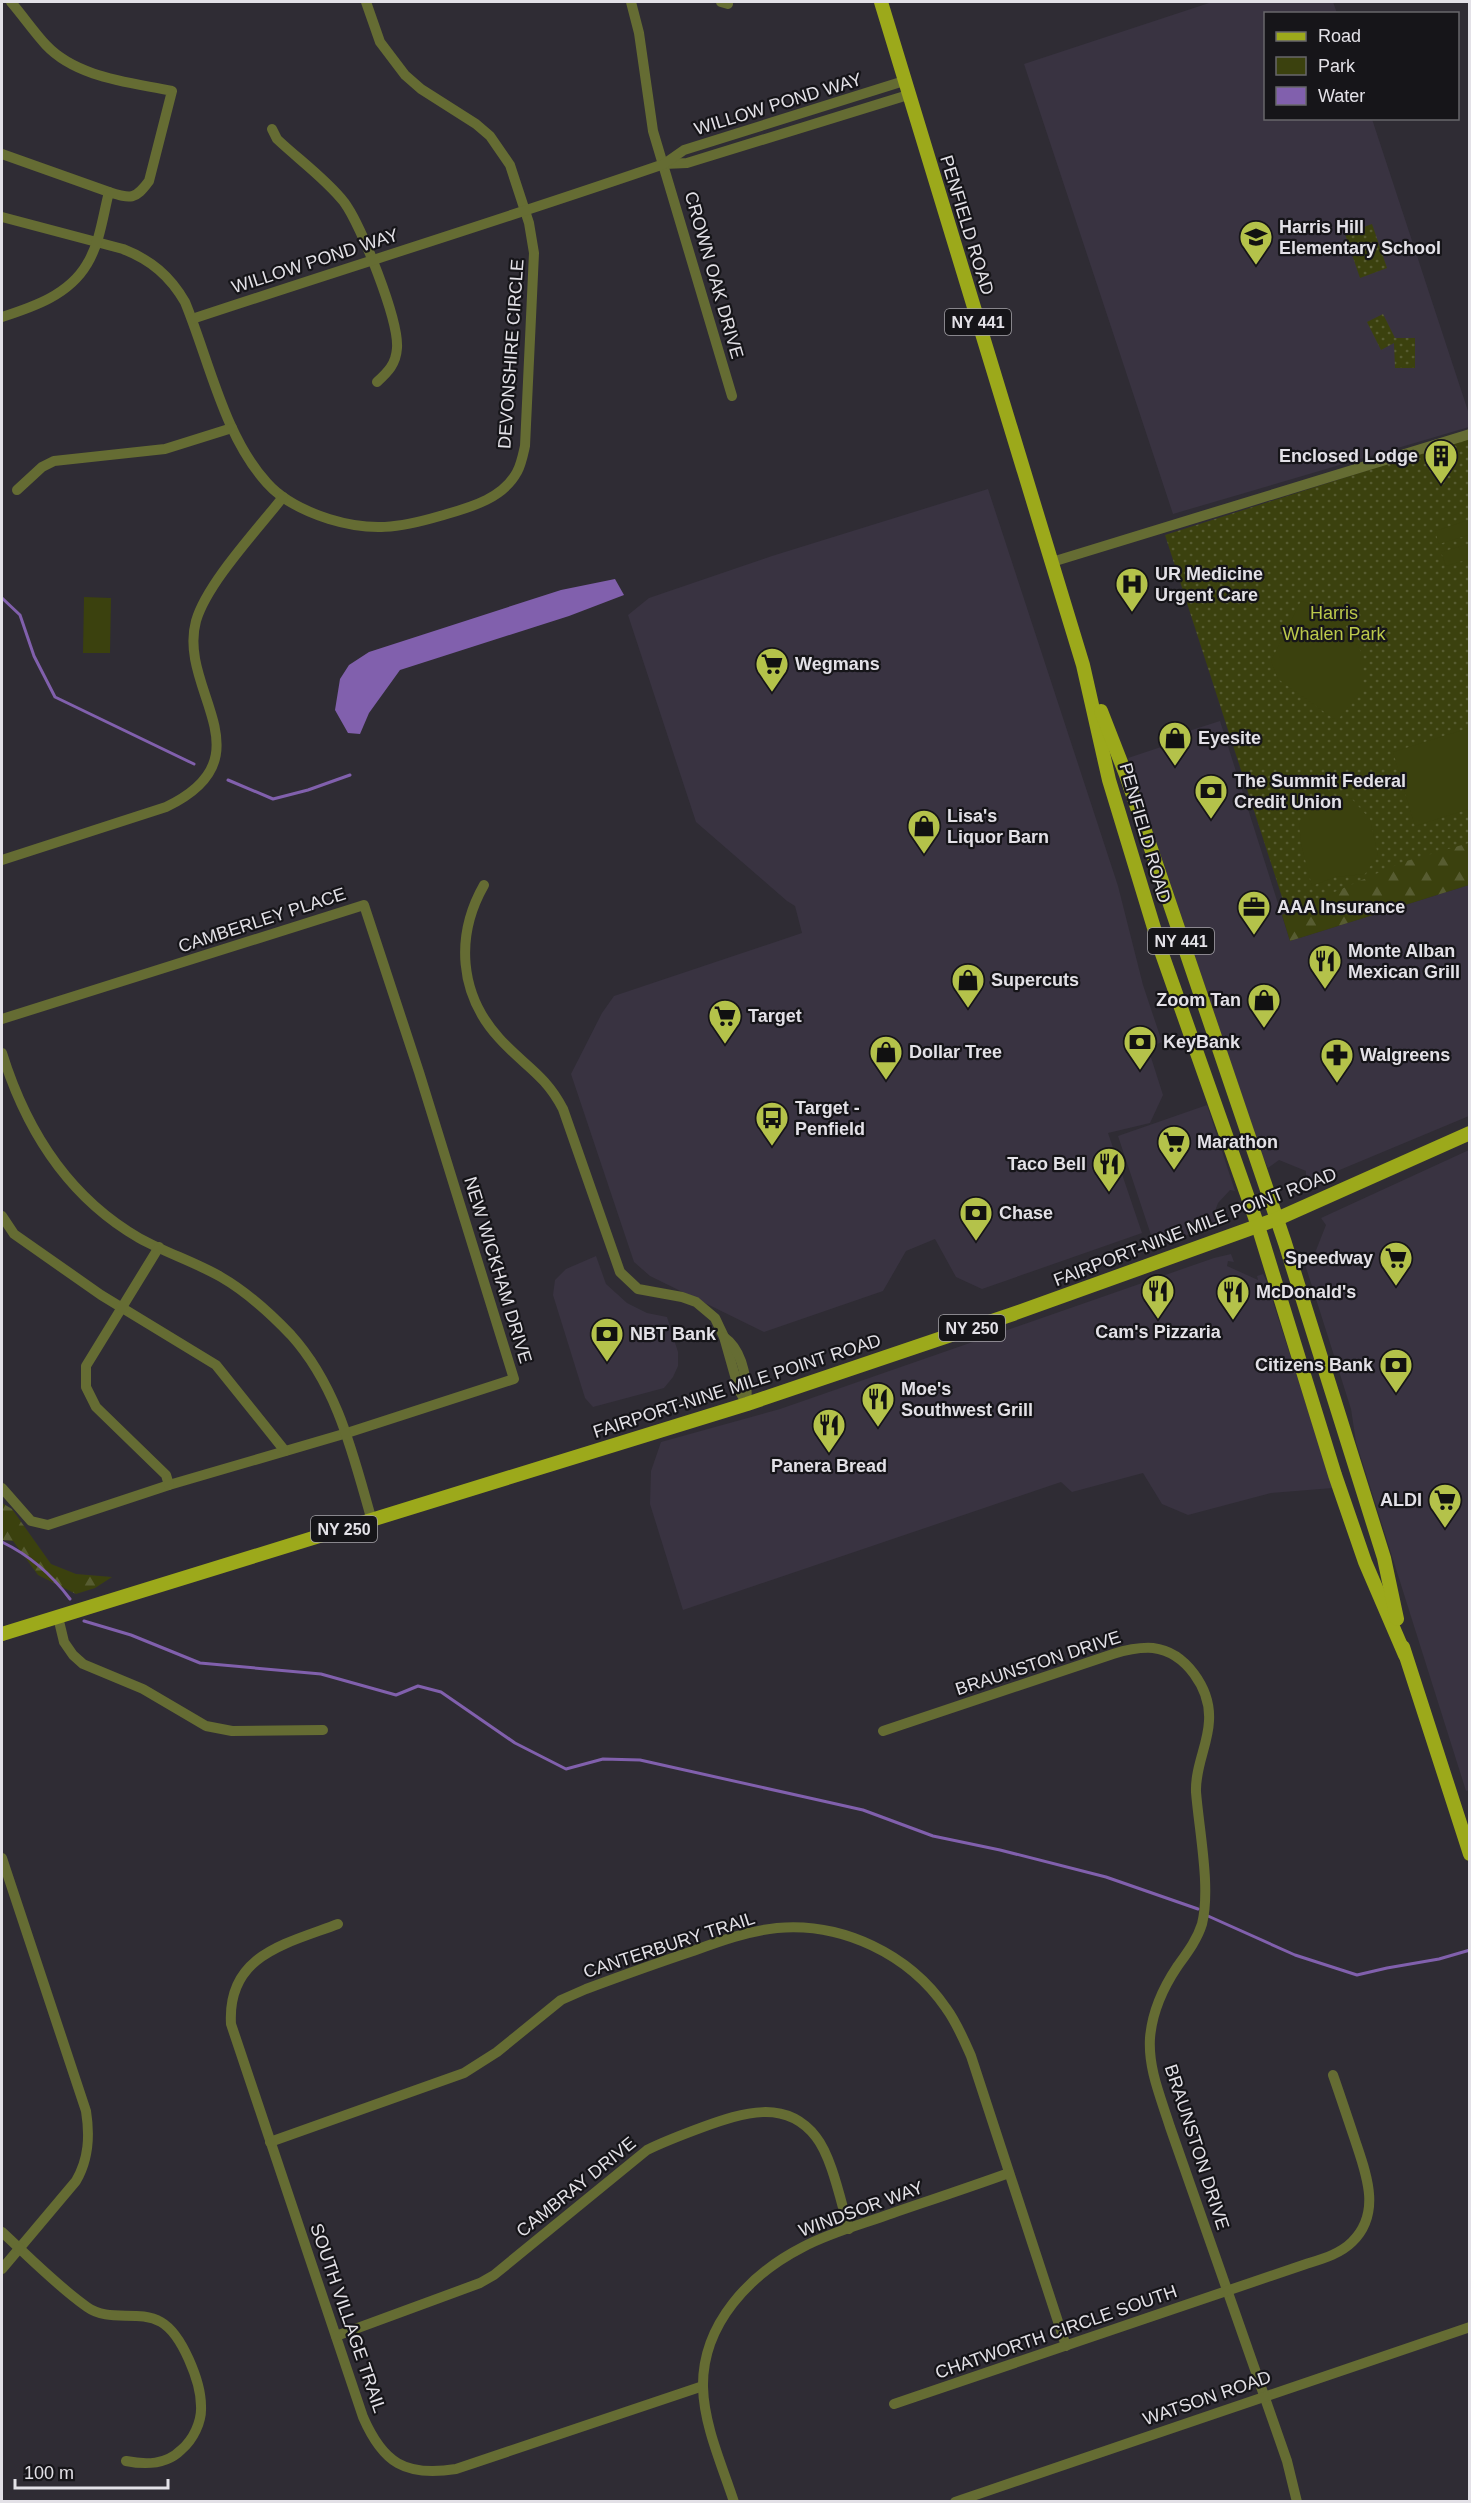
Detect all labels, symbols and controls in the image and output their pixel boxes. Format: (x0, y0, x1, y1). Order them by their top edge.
legend (1264, 12, 1459, 120)
text: Road (1318, 26, 1361, 46)
text: Park (1318, 56, 1356, 76)
street label: WILLOW POND WAY (692, 69, 864, 139)
text: Water (1318, 86, 1365, 106)
street label: PENFIELD ROAD (936, 153, 998, 297)
street label: CROWN OAK DRIVE (681, 189, 747, 361)
place label: Harris Hill Elementary School (1279, 217, 1441, 258)
school or university icon: Harris Hill Elementary School (1238, 219, 1274, 266)
street label: WILLOW POND WAY (229, 225, 401, 297)
street label: DEVONSHIRE CIRCLE (494, 259, 528, 449)
road number: NY 441 (945, 309, 1011, 335)
building icon: Enclosed Lodge (1423, 438, 1459, 485)
place label: Enclosed Lodge (1279, 446, 1418, 466)
place label: UR Medicine Urgent Care (1155, 564, 1263, 605)
hospital icon: UR Medicine Urgent Care (1114, 566, 1150, 613)
park label: Harris Whalen Park (1282, 603, 1387, 644)
supermarket icon: Wegmans (754, 646, 790, 693)
place label: Wegmans (795, 654, 880, 674)
shop icon: Eyesite (1157, 720, 1193, 767)
place label: Eyesite (1198, 728, 1261, 748)
street label: PENFIELD ROAD (1115, 761, 1175, 905)
place label: The Summit Federal Credit Union (1234, 771, 1406, 812)
bank icon: The Summit Federal Credit Union (1193, 773, 1229, 820)
place label: Lisa's Liquor Barn (947, 806, 1049, 847)
shop icon: Lisa's Liquor Barn (906, 808, 942, 855)
street label: CAMBERLEY PLACE (176, 883, 348, 957)
office icon: AAA Insurance (1236, 889, 1272, 936)
place label: AAA Insurance (1277, 897, 1405, 917)
road number: NY 441 (1148, 928, 1214, 954)
place label: Monte Alban Mexican Grill (1348, 941, 1460, 982)
restaurant icon: Monte Alban Mexican Grill (1307, 943, 1343, 990)
shop icon: Supercuts (950, 962, 986, 1009)
place label: Supercuts (991, 970, 1079, 990)
shop icon: Zoom Tan (1246, 982, 1282, 1029)
place label: Zoom Tan (1156, 990, 1241, 1010)
supermarket icon: Target (707, 998, 743, 1045)
place label: Target (748, 1006, 802, 1026)
bank icon: KeyBank (1122, 1024, 1158, 1071)
place label: KeyBank (1163, 1032, 1241, 1052)
shop icon: Dollar Tree (868, 1034, 904, 1081)
pharmacy icon: Walgreens (1319, 1037, 1355, 1084)
place label: Dollar Tree (909, 1042, 1002, 1062)
place label: Walgreens (1360, 1045, 1450, 1065)
place label: Target - Penfield (795, 1098, 865, 1139)
bus stop icon: Target - Penfield (754, 1100, 790, 1147)
supermarket icon: Marathon (1156, 1124, 1192, 1171)
place label: Marathon (1197, 1132, 1278, 1152)
restaurant icon: Taco Bell (1091, 1146, 1127, 1193)
place label: Taco Bell (1007, 1154, 1086, 1174)
street label: FAIRPORT-NINE MILE POINT ROAD (1051, 1164, 1339, 1290)
street label: NEW WICKHAM DRIVE (460, 1174, 536, 1366)
bank icon: Chase (958, 1195, 994, 1242)
place label: Chase (999, 1203, 1053, 1223)
supermarket icon: Speedway (1378, 1240, 1414, 1287)
place label: Speedway (1285, 1248, 1373, 1268)
restaurant icon: Cam's Pizzaria (1140, 1273, 1176, 1320)
restaurant icon: McDonald's (1215, 1274, 1251, 1321)
place label: McDonald's (1256, 1282, 1356, 1302)
road number: NY 250 (939, 1315, 1005, 1341)
bank icon: NBT Bank (589, 1316, 625, 1363)
place label: Cam's Pizzaria (1095, 1322, 1222, 1342)
place label: NBT Bank (630, 1324, 717, 1344)
street label: FAIRPORT-NINE MILE POINT ROAD (591, 1330, 883, 1442)
bank icon: Citizens Bank (1378, 1347, 1414, 1394)
place label: Citizens Bank (1255, 1355, 1374, 1375)
place label: Moe's Southwest Grill (901, 1379, 1033, 1420)
restaurant icon: Moe's Southwest Grill (860, 1381, 896, 1428)
restaurant icon: Panera Bread (811, 1407, 847, 1454)
place label: Panera Bread (771, 1456, 887, 1476)
supermarket icon: ALDI (1427, 1482, 1463, 1529)
place label: ALDI (1380, 1490, 1422, 1510)
road number: NY 250 (311, 1516, 377, 1542)
street label: BRAUNSTON DRIVE (953, 1627, 1123, 1699)
street label: CANTERBURY TRAIL (581, 1908, 757, 1982)
street label: BRAUNSTON DRIVE (1161, 2062, 1233, 2232)
street label: CAMBRAY DRIVE (512, 2133, 640, 2241)
street label: WINDSOR WAY (796, 2177, 926, 2241)
street label: SOUTH VILLAGE TRAIL (306, 2221, 390, 2415)
street label: CHATWORTH CIRCLE SOUTH (933, 2281, 1179, 2383)
street label: WATSON ROAD (1140, 2367, 1274, 2429)
scale bar (15, 2452, 168, 2490)
text: 100 m (24, 2463, 74, 2483)

